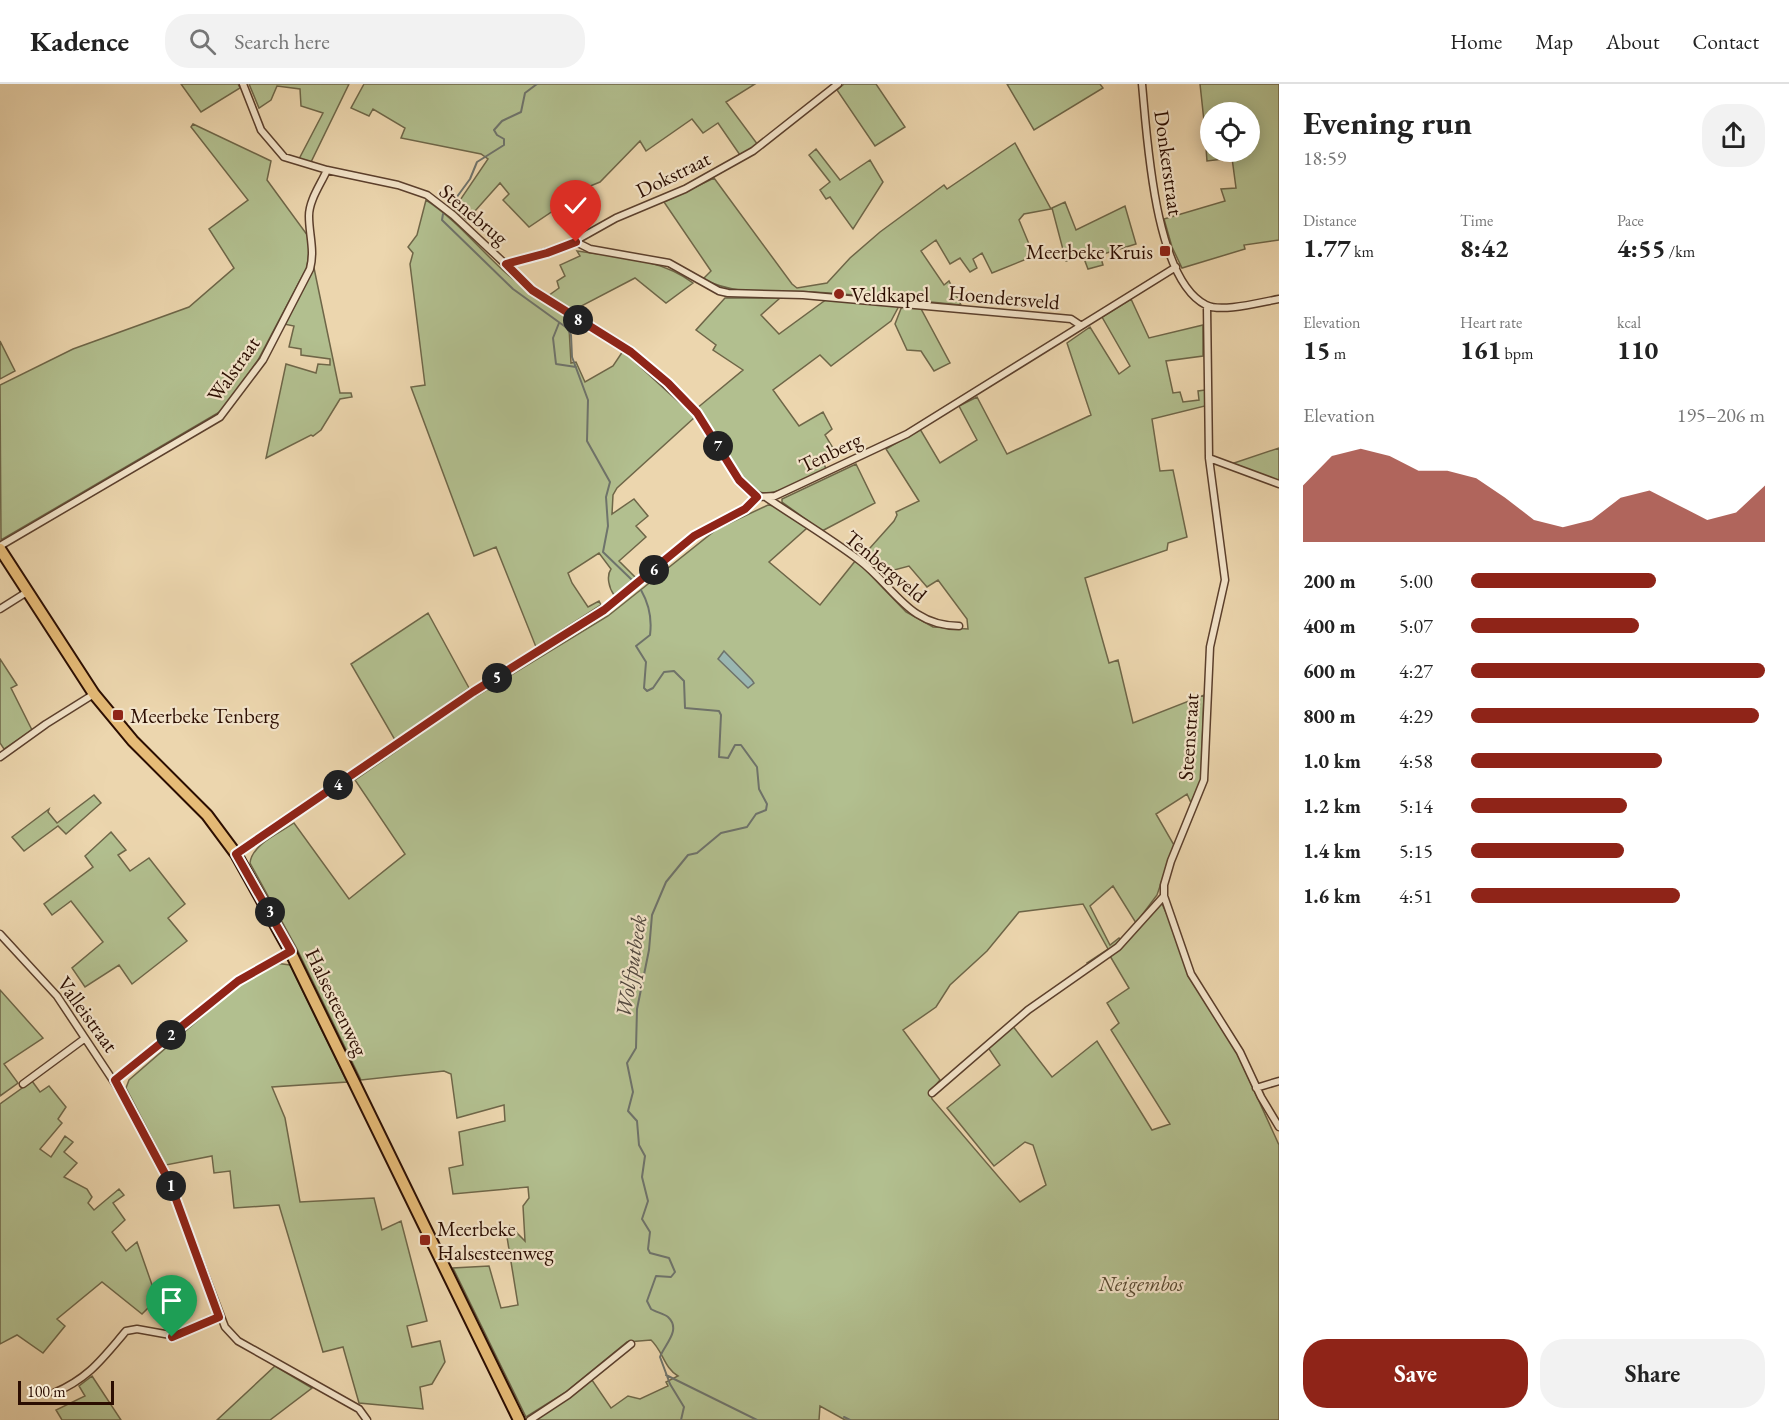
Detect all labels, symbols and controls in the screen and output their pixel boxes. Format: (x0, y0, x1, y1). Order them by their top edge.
search box (165, 14, 585, 68)
text: Kadence (30, 23, 129, 59)
icon: search (186, 25, 219, 58)
text: Search here (234, 27, 330, 56)
text: Home (1450, 28, 1502, 55)
text: Map (1535, 28, 1573, 55)
text: About (1606, 28, 1659, 55)
text: Contact (1692, 28, 1759, 55)
text: Evening run (1303, 101, 1472, 144)
map controls (1200, 102, 1260, 162)
button: locate (1200, 102, 1260, 162)
button: share (1702, 104, 1765, 167)
street label: Donkerstraat (1148, 109, 1190, 218)
street label: Dokstraat (631, 144, 715, 204)
text: 18:59 (1303, 145, 1346, 171)
street label: Stenebrug (434, 177, 515, 251)
pin (550, 180, 601, 242)
icon: check (559, 189, 592, 222)
text: Distance (1303, 210, 1356, 231)
text: Time (1460, 210, 1493, 231)
text: Pace (1617, 210, 1644, 231)
text: 1.77 (1303, 231, 1351, 265)
text: 8:42 (1460, 231, 1509, 265)
text: 4:55 (1617, 231, 1666, 265)
place label: Meerbeke Kruis (1026, 238, 1153, 265)
text: km (1351, 241, 1374, 262)
text: /km (1666, 241, 1695, 262)
marker: Meerbeke Kruis (1158, 244, 1172, 258)
street label: Hoendersveld (947, 279, 1061, 315)
place label: Veldkapel (851, 281, 929, 308)
marker: Veldkapel (832, 287, 846, 301)
pin: 8 (563, 305, 593, 335)
text: 8 (574, 309, 582, 330)
text: Elevation (1303, 312, 1361, 333)
text: Heart rate (1460, 312, 1522, 333)
text: kcal (1617, 312, 1641, 333)
street label: Walstraat (201, 330, 266, 407)
text: 15 (1303, 333, 1331, 367)
text: 161 (1460, 333, 1501, 367)
text: 110 (1617, 333, 1658, 367)
text: m (1331, 343, 1346, 364)
text: bpm (1501, 343, 1533, 364)
text: Elevation (1303, 402, 1375, 428)
text: 195–206 m (1677, 402, 1765, 428)
street label: Tenberg (794, 425, 866, 479)
pin: 7 (703, 431, 733, 461)
text: 7 (714, 435, 722, 456)
street label: Tenbergveld (839, 524, 933, 608)
pin: 6 (639, 555, 669, 585)
text: 6 (650, 559, 658, 580)
text: 200 m (1303, 568, 1356, 594)
text: 5:00 (1399, 568, 1433, 594)
text: 400 m (1303, 613, 1356, 639)
text: 5:07 (1399, 613, 1433, 639)
text: 600 m (1303, 658, 1356, 684)
text: 4:27 (1399, 658, 1433, 684)
pin: 5 (482, 663, 512, 693)
text: 5 (493, 667, 501, 688)
street label: Steenstraat (1171, 692, 1205, 782)
place label: Meerbeke Tenberg (130, 702, 280, 729)
text: 800 m (1303, 703, 1356, 729)
text: 4:29 (1399, 703, 1433, 729)
marker: Meerbeke Tenberg (111, 708, 125, 722)
text: 1.0 km (1303, 748, 1361, 774)
text: 4:58 (1399, 748, 1433, 774)
pin: 4 (323, 770, 353, 800)
text: 4 (334, 774, 342, 795)
text: 1.2 km (1303, 793, 1361, 819)
text: 5:14 (1399, 793, 1433, 819)
text: 1.4 km (1303, 838, 1361, 864)
text: 5:15 (1399, 838, 1433, 864)
text: 1.6 km (1303, 883, 1361, 909)
text: 4:51 (1399, 883, 1433, 909)
pin: 3 (255, 897, 285, 927)
text: 3 (266, 901, 274, 922)
water label: Wolfputbeek (609, 913, 653, 1019)
street label: Halsesteenweg (299, 944, 375, 1061)
street label: Valleistraat (51, 971, 125, 1058)
pin: 2 (156, 1020, 186, 1050)
text: 2 (167, 1024, 175, 1045)
pin: 1 (156, 1171, 186, 1201)
text: 1 (167, 1175, 175, 1196)
place label: Meerbeke Halsesteenweg (437, 1215, 555, 1266)
marker: Meerbeke Halsesteenweg (418, 1233, 432, 1247)
park label: Neigembos (1098, 1270, 1184, 1297)
pin (146, 1275, 197, 1337)
icon: arrive (155, 1284, 188, 1317)
button: Save (1303, 1339, 1528, 1408)
button: Share (1540, 1339, 1765, 1408)
scale bar (18, 1378, 114, 1406)
text: 100 m (27, 1381, 66, 1402)

